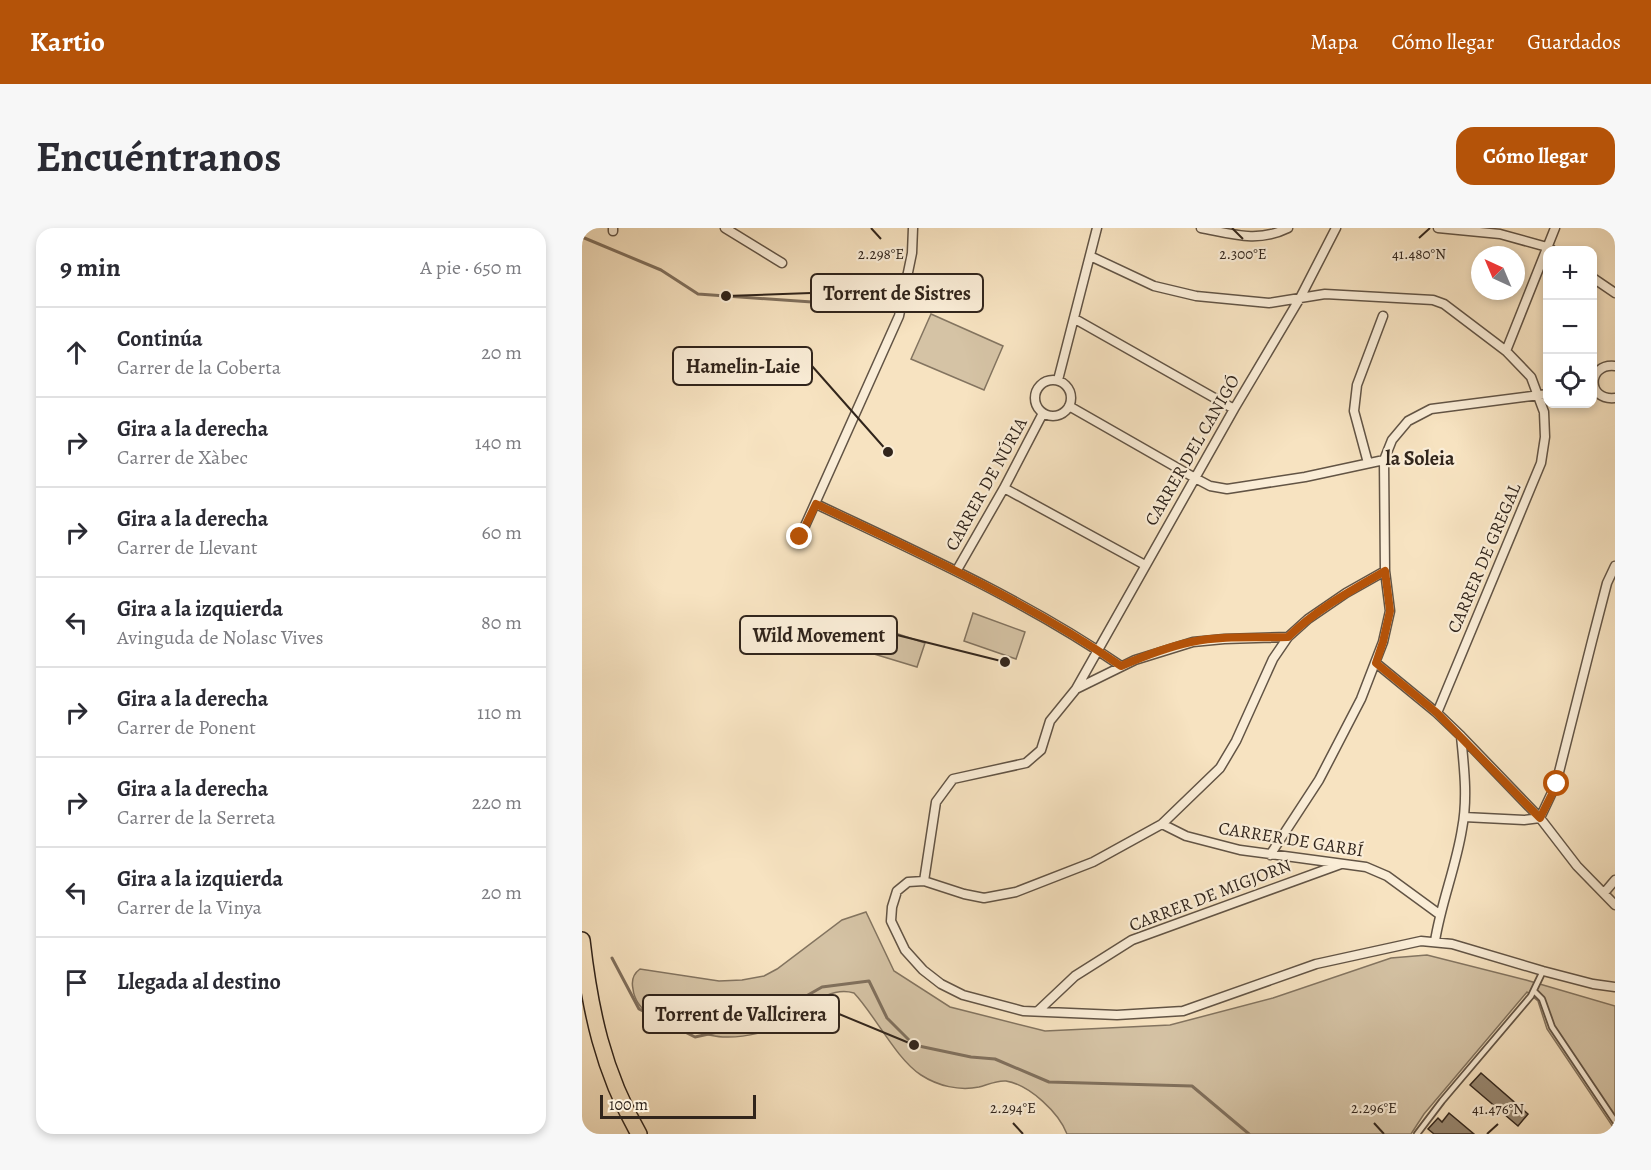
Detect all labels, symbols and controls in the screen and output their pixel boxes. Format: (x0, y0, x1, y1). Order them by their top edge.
text: Kartio (30, 23, 105, 61)
text: Mapa (1310, 28, 1358, 56)
text: Cómo llegar (1391, 28, 1494, 56)
text: Guardados (1527, 28, 1621, 56)
button: Cómo llegar (1456, 127, 1615, 185)
text: Encuéntranos (36, 128, 281, 185)
text: 2.298°E (858, 244, 904, 264)
text: 2.300°E (1219, 244, 1267, 264)
text: 41.480°N (1392, 244, 1446, 264)
north arrow (1471, 246, 1525, 300)
map controls (1543, 246, 1597, 408)
button: + (1543, 246, 1597, 300)
text: 9 min (60, 250, 121, 285)
text: A pie · 650 m (420, 254, 522, 281)
callout: Torrent de Sistres (811, 274, 983, 312)
text: Torrent de Sistres (823, 280, 971, 307)
button: − (1543, 300, 1597, 354)
text: Continúa (117, 324, 203, 354)
icon: ahead (60, 336, 93, 369)
text: 20 m (481, 339, 522, 366)
callout: Hamelin-Laie (673, 347, 812, 385)
text: Hamelin-Laie (686, 353, 800, 380)
text: Carrer de la Coberta (117, 354, 281, 381)
button: locate (1543, 354, 1597, 408)
street label: CARRER DEL CANIGÓ (1139, 370, 1245, 530)
street label: CARRER DE NÚRIA (939, 413, 1033, 555)
text: Gira a la derecha (117, 414, 268, 444)
icon: right (60, 426, 93, 459)
text: 140 m (475, 429, 522, 456)
text: Carrer de Xàbec (117, 444, 248, 471)
district label: la Soleia (1385, 445, 1455, 472)
street label: CARRER DE GREGAL (1442, 479, 1527, 637)
text: Gira a la derecha (117, 504, 268, 534)
icon: right (60, 516, 93, 549)
text: 60 m (482, 519, 522, 546)
route end (786, 523, 812, 549)
text: Carrer de Llevant (117, 534, 258, 561)
text: Gira a la izquierda (117, 594, 283, 624)
icon: left (60, 606, 93, 639)
text: 80 m (481, 609, 522, 636)
callout: Wild Movement (740, 616, 897, 654)
text: Wild Movement (752, 622, 886, 649)
text: Avinguda de Nolasc Vives (117, 624, 324, 651)
text: Gira a la derecha (117, 684, 268, 714)
icon: right (60, 696, 93, 729)
text: 110 m (477, 699, 522, 726)
text: Carrer de Ponent (117, 714, 256, 741)
route start (1543, 770, 1569, 796)
text: Gira a la derecha (117, 774, 268, 804)
icon: right (60, 786, 93, 819)
text: 220 m (472, 789, 522, 816)
text: Carrer de la Serreta (117, 804, 276, 831)
street label: CARRER DE GARBÍ (1217, 816, 1365, 862)
street label: CARRER DE MIGJORN (1125, 853, 1295, 937)
text: Gira a la izquierda (117, 864, 283, 894)
icon: left (60, 876, 93, 909)
text: 20 m (481, 879, 522, 906)
text: Carrer de la Vinya (117, 894, 262, 921)
icon: arrive (60, 966, 93, 999)
text: Llegada al destino (117, 967, 281, 997)
callout: Torrent de Vallcirera (643, 995, 839, 1033)
text: Torrent de Vallcirera (655, 1001, 827, 1028)
scale bar (600, 1092, 756, 1120)
text: 100 m (609, 1094, 648, 1116)
text: 2.294°E (990, 1098, 1036, 1118)
text: 2.296°E (1351, 1098, 1397, 1118)
text: 41.476°N (1472, 1099, 1524, 1119)

